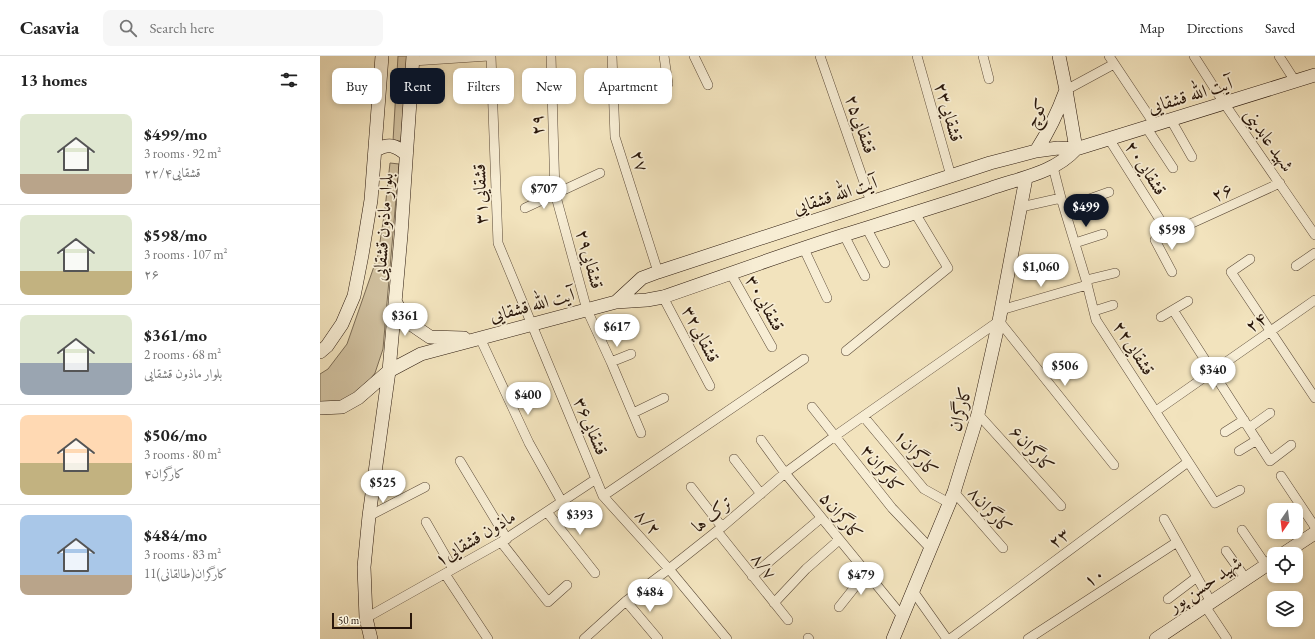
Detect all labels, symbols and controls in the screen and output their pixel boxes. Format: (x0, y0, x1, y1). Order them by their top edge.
search box (103, 10, 383, 46)
text: Casavia (20, 15, 79, 40)
icon: search (117, 17, 139, 39)
text: Search here (149, 18, 214, 37)
text: Map (1139, 19, 1165, 37)
text: Directions (1187, 19, 1243, 37)
text: Saved (1265, 19, 1295, 37)
chip: Buy (332, 68, 382, 104)
chip: Rent (390, 68, 445, 104)
chip: Filters (453, 68, 514, 104)
chip: New (522, 68, 576, 104)
chip: Apartment (584, 68, 672, 104)
street label: آیت الله قشقایی (1144, 68, 1237, 119)
text: 13 homes (20, 69, 87, 91)
icon: filters (278, 69, 300, 91)
street label: قشقایی۲۳ (929, 80, 969, 144)
street label: قشقایی۲۵ (840, 91, 882, 157)
street label: کوچ (1019, 94, 1057, 134)
street label: شهید عابدینی (1238, 104, 1300, 176)
street label: ۲۹ (525, 114, 548, 136)
text: $499/mo (144, 123, 207, 145)
icon: home (52, 130, 100, 178)
street label: ۲۰قشقایی (1119, 136, 1173, 200)
text: 3 rooms · 92 m² (144, 145, 221, 162)
street label: ۲۷ (626, 147, 655, 174)
street label: ۳۱قشقایی (467, 163, 493, 225)
text: ۲۲/۴قشقایی (144, 164, 201, 181)
street label: آیت الله قشقایی (789, 168, 882, 220)
street label: بلوار ماذون قشقایی (367, 172, 399, 282)
pin: $707 (520, 176, 568, 210)
street label: ۲۶ (1207, 177, 1236, 206)
text: $707 (531, 180, 557, 197)
pin: $499 (1062, 194, 1110, 228)
text: $499 (1073, 198, 1099, 215)
pin: $598 (1148, 217, 1196, 251)
text: $598 (1159, 221, 1185, 238)
text: $598/mo (144, 224, 207, 246)
street label: قشقایی۲۹ (571, 227, 609, 291)
icon: home (52, 231, 100, 279)
text: 3 rooms · 107 m² (144, 246, 228, 263)
pin: $1,060 (1008, 254, 1074, 288)
text: $1,060 (1023, 258, 1059, 275)
text: ۲۶ (144, 265, 159, 282)
street label: قشقایی۳۰ (740, 271, 790, 335)
street label: آیت الله قشقایی (486, 280, 579, 328)
street label: قشقایی۳۲ (677, 301, 725, 367)
pin: $361 (381, 303, 429, 337)
street label: ۲۴ (1240, 306, 1271, 337)
text: $361 (392, 307, 418, 324)
pin: $617 (593, 314, 641, 348)
street label: ۲۲قشقایی (1107, 316, 1161, 380)
text: $617 (604, 318, 630, 335)
text: $361/mo (144, 324, 207, 346)
icon: home (52, 331, 100, 379)
text: 2 rooms · 68 m² (144, 346, 221, 363)
pin: $506 (1041, 353, 1089, 387)
text: $506 (1052, 357, 1078, 374)
pin: $340 (1189, 357, 1237, 391)
text: $340 (1200, 361, 1226, 378)
text: بلوار ماذون قشقایی (144, 365, 222, 382)
pin: $400 (504, 382, 552, 416)
street label: کارگران (943, 384, 976, 434)
text: $400 (515, 386, 541, 403)
street label: قشقایی۳۶ (568, 393, 614, 459)
street label: ۶کارگران (1005, 420, 1060, 477)
text: $506/mo (144, 424, 207, 446)
street label: ۱کارگران (889, 424, 943, 481)
icon: home (52, 431, 100, 479)
street label: کارگران۳ (856, 440, 909, 498)
text: 3 rooms · 80 m² (144, 446, 221, 463)
text: کارگران۴ (144, 465, 184, 482)
pin: $525 (359, 470, 407, 504)
text: $525 (370, 474, 396, 491)
street label: کارگران۸ (963, 481, 1017, 538)
street label: کارگران۵ (815, 487, 868, 545)
street label: ترک ها (687, 490, 737, 537)
pin: $393 (556, 502, 604, 536)
street label: ۸/۲ (630, 503, 666, 540)
north arrow (1267, 503, 1303, 539)
map controls (1267, 503, 1303, 627)
street label: ماذون قشقایی۱ (430, 504, 520, 572)
text: $393 (567, 506, 593, 523)
street label: ۲۳ (1043, 522, 1074, 553)
text: $484/mo (144, 524, 207, 546)
icon: home (52, 531, 100, 579)
text: 3 rooms · 83 m² (144, 546, 221, 563)
street label: ۸/۷ (747, 547, 782, 584)
button: locate (1267, 547, 1303, 583)
street label: شهید حسن پور (1162, 550, 1247, 620)
street label: ۱۰ (1079, 561, 1109, 592)
pin: $479 (837, 562, 885, 596)
text: 11کارگران(طالقانی) (144, 565, 227, 582)
text: $479 (848, 566, 874, 583)
pin: $484 (626, 579, 674, 613)
text: $484 (637, 583, 663, 600)
button: layers (1267, 591, 1303, 627)
scale bar (332, 611, 412, 630)
text: 50 m (338, 613, 359, 627)

